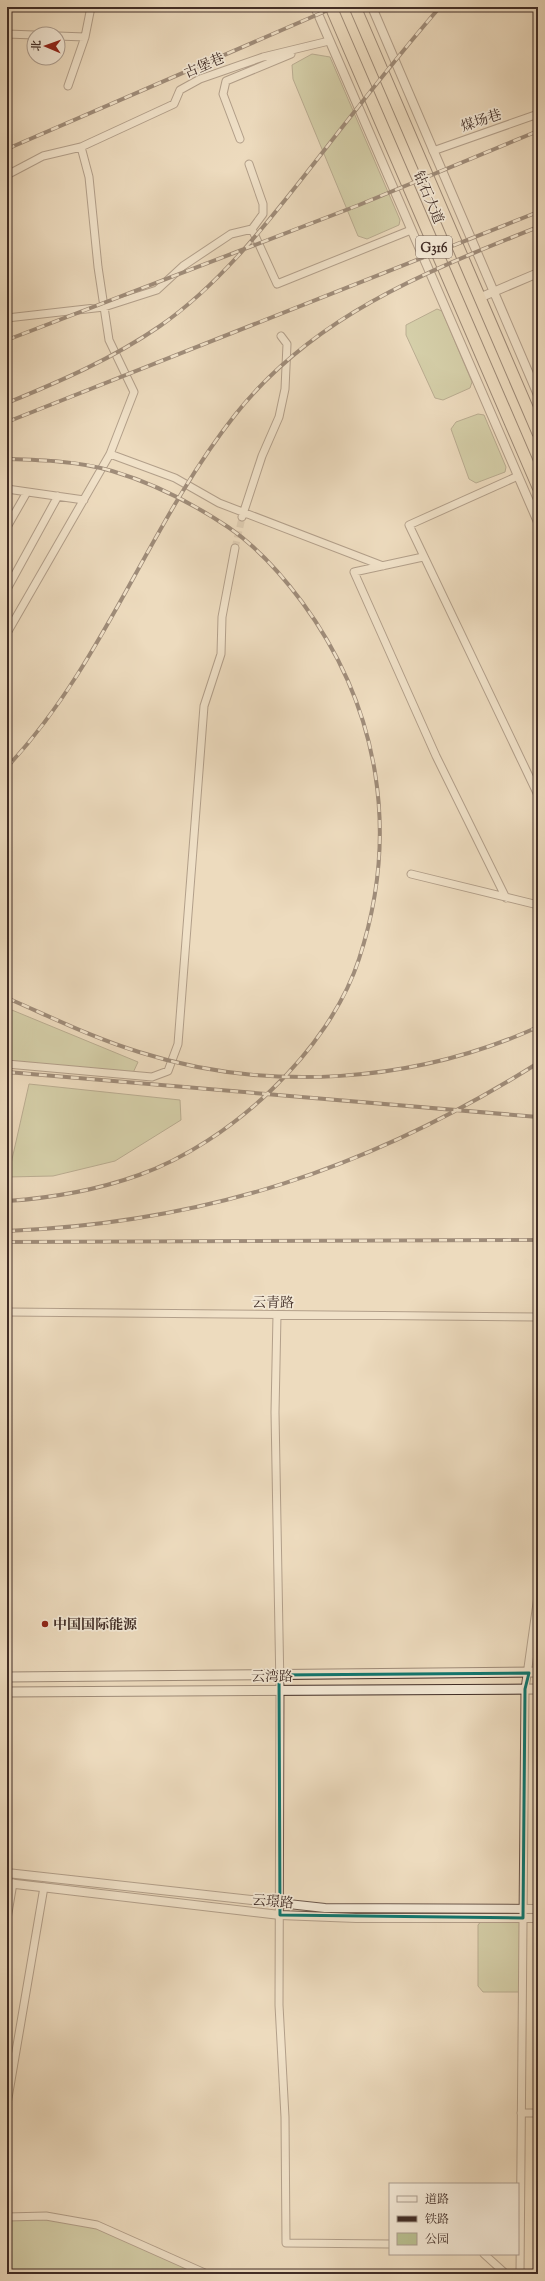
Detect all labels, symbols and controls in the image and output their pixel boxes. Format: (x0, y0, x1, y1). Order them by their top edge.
north arrow (26, 26, 66, 66)
text: 北 (29, 40, 45, 51)
street label: 古堡巷 (182, 49, 228, 84)
street label: 煤场巷 (459, 106, 505, 138)
street label: 钻石大道 (407, 168, 447, 227)
road number: G316 (416, 236, 452, 258)
street label: 云青路 (252, 1294, 294, 1314)
place label: 中国国际能源 (53, 1616, 137, 1636)
marker: 中国国际能源 (40, 1619, 50, 1629)
street label: 云湾路 (251, 1668, 293, 1688)
street label: 云璟路 (251, 1891, 295, 1915)
legend (389, 2183, 519, 2255)
text: 道路 (425, 2191, 449, 2209)
text: 铁路 (425, 2211, 449, 2229)
text: 公园 (425, 2231, 449, 2249)

